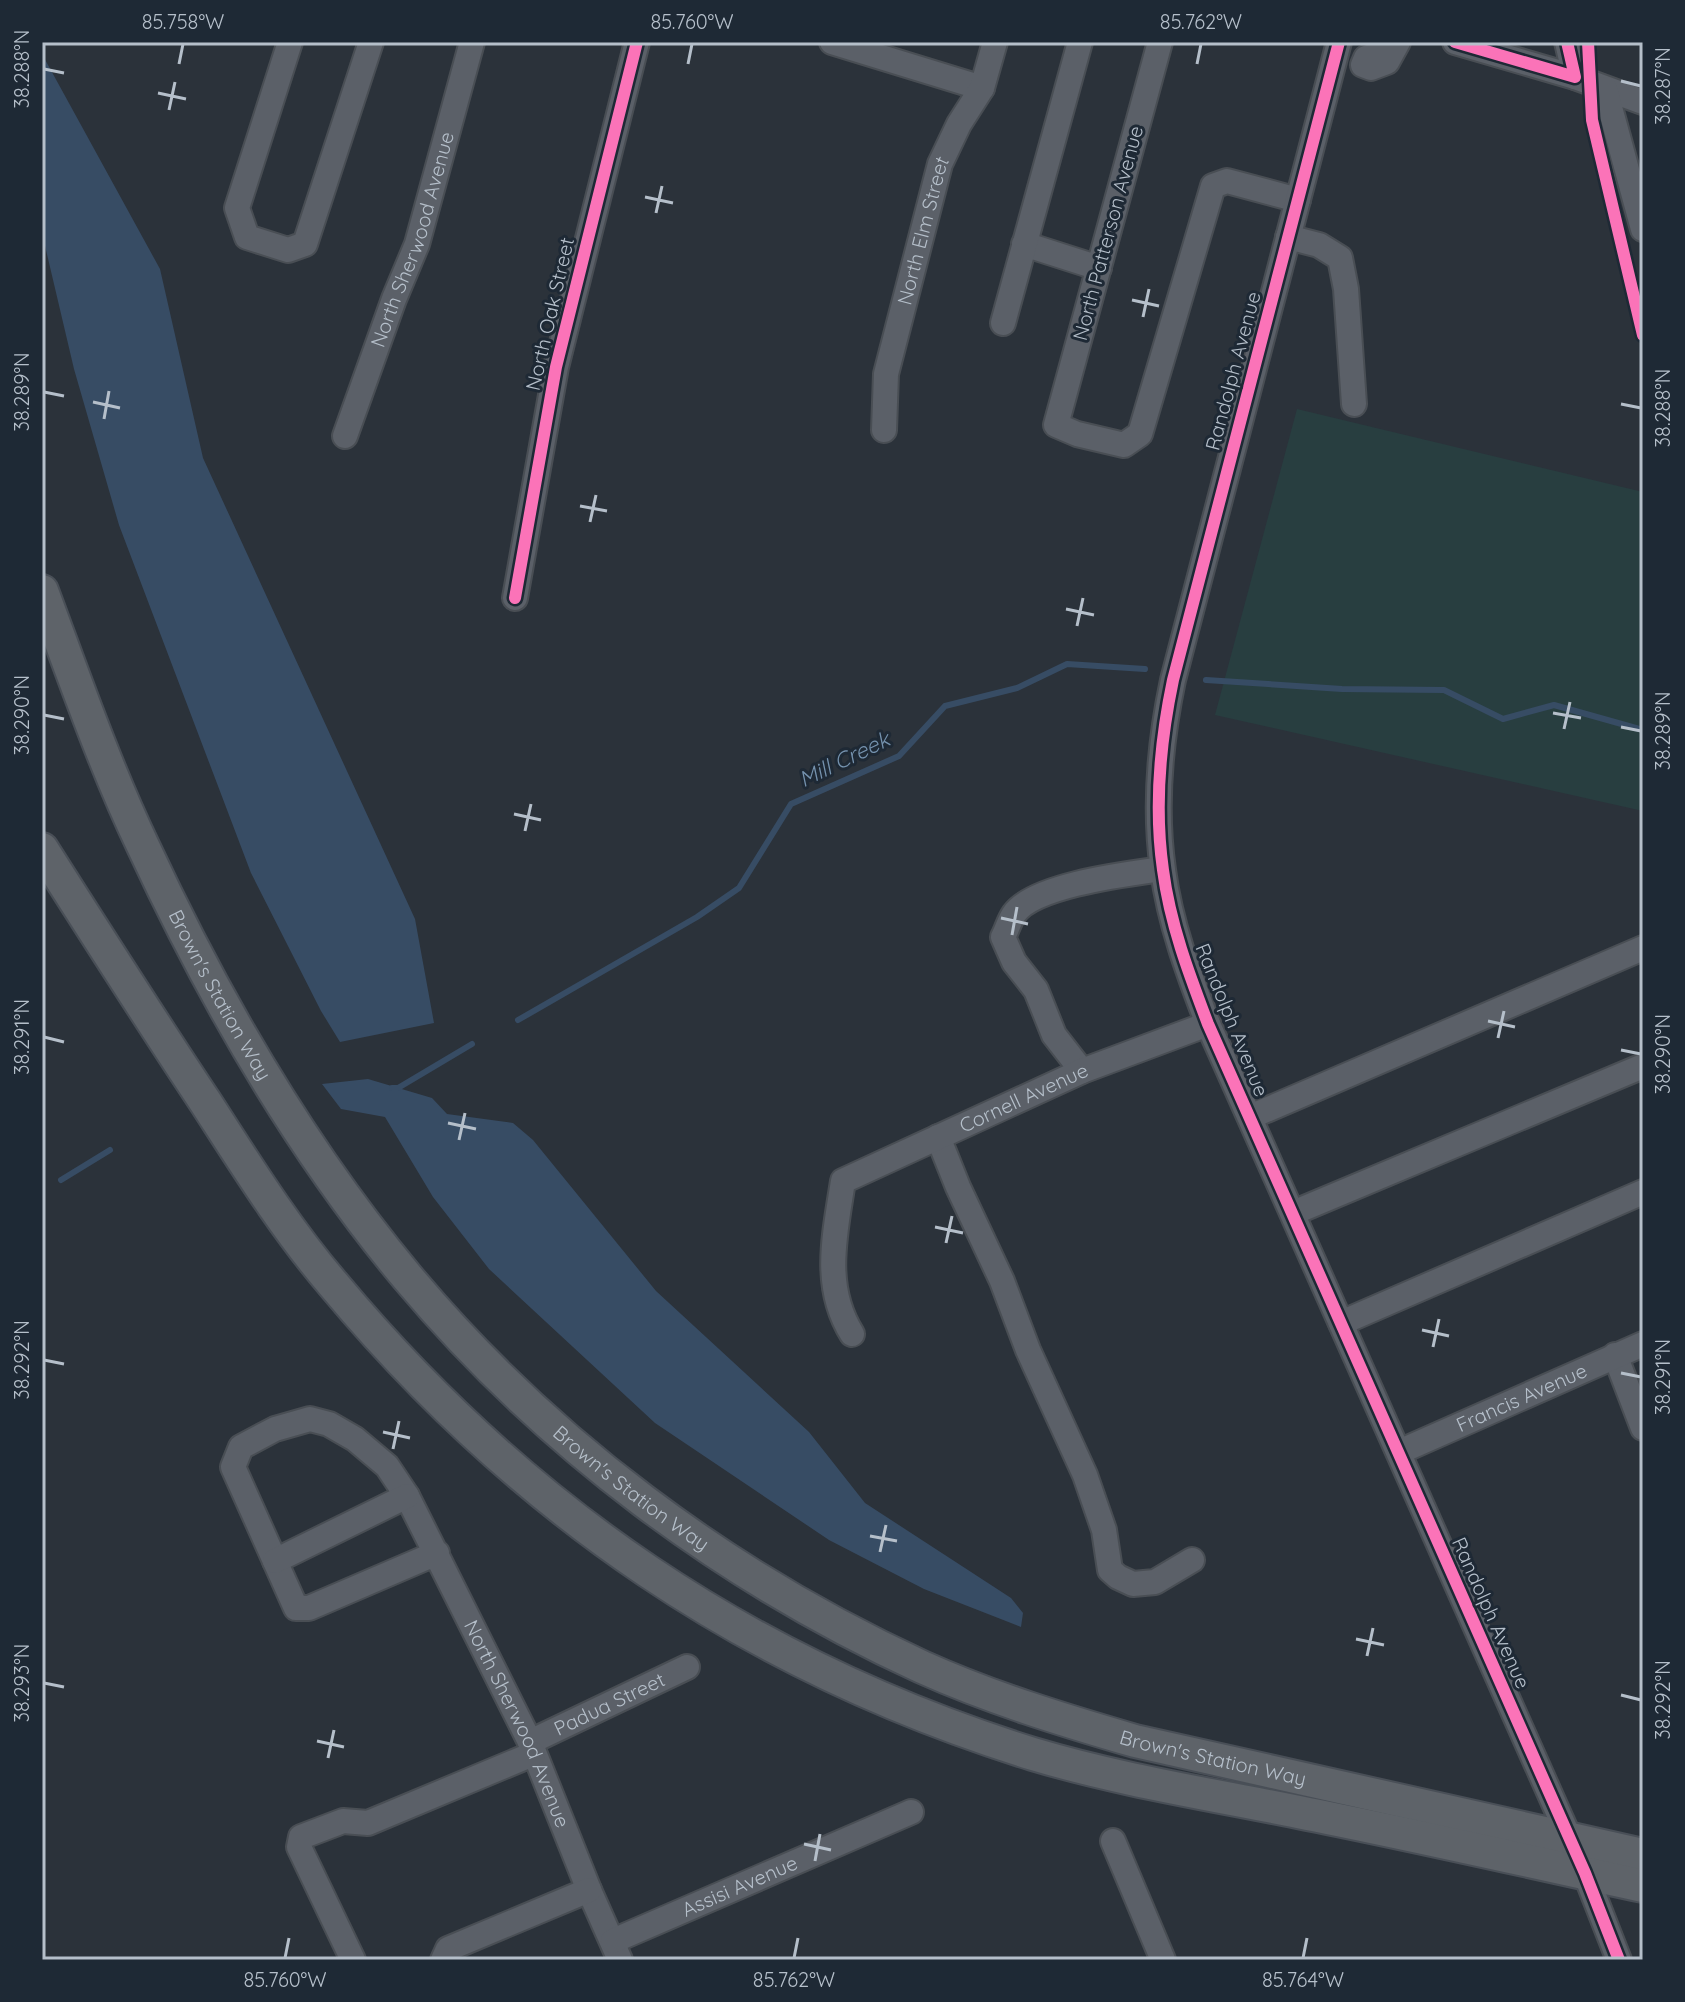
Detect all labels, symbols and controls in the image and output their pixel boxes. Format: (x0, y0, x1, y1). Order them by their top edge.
text: 85.758°W (142, 9, 224, 34)
text: 85.760°W (650, 9, 734, 34)
text: 85.762°W (1160, 9, 1242, 34)
text: 38.288°N (9, 30, 34, 108)
text: 38.287°N (1650, 47, 1675, 125)
street label: North Patterson Avenue (1067, 123, 1148, 343)
street label: North Sherwood Avenue (365, 129, 459, 351)
street label: North Elm Street (891, 152, 954, 307)
street label: North Oak Street (520, 235, 579, 393)
street label: Randolph Avenue (1199, 289, 1266, 453)
text: 38.289°N (9, 352, 34, 432)
text: 38.288°N (1650, 369, 1675, 447)
text: 38.290°N (9, 675, 34, 755)
text: 38.289°N (1650, 691, 1675, 771)
water label: Mill Creek (794, 724, 896, 793)
street label: Brown's Station Way (164, 905, 277, 1085)
street label: Randolph Avenue (1190, 939, 1275, 1100)
text: 38.291°N (9, 999, 34, 1075)
text: 38.290°N (1650, 1014, 1675, 1094)
street label: Cornell Avenue (955, 1057, 1092, 1138)
text: 38.292°N (9, 1320, 34, 1400)
text: 38.291°N (1650, 1339, 1675, 1415)
street label: Francis Avenue (1452, 1357, 1591, 1437)
street label: Brown's Station Way (548, 1420, 714, 1556)
street label: Randolph Avenue (1447, 1533, 1536, 1692)
street label: North Sherwood Avenue (459, 1616, 576, 1831)
text: 38.293°N (9, 1644, 34, 1722)
text: 38.292°N (1650, 1660, 1675, 1740)
street label: Padua Street (550, 1666, 669, 1741)
street label: Brown's Station Way (1117, 1724, 1309, 1791)
street label: Assisi Avenue (678, 1850, 801, 1922)
text: 85.760°W (243, 1967, 327, 1992)
text: 85.762°W (753, 1967, 835, 1992)
text: 85.764°W (1262, 1967, 1344, 1992)

